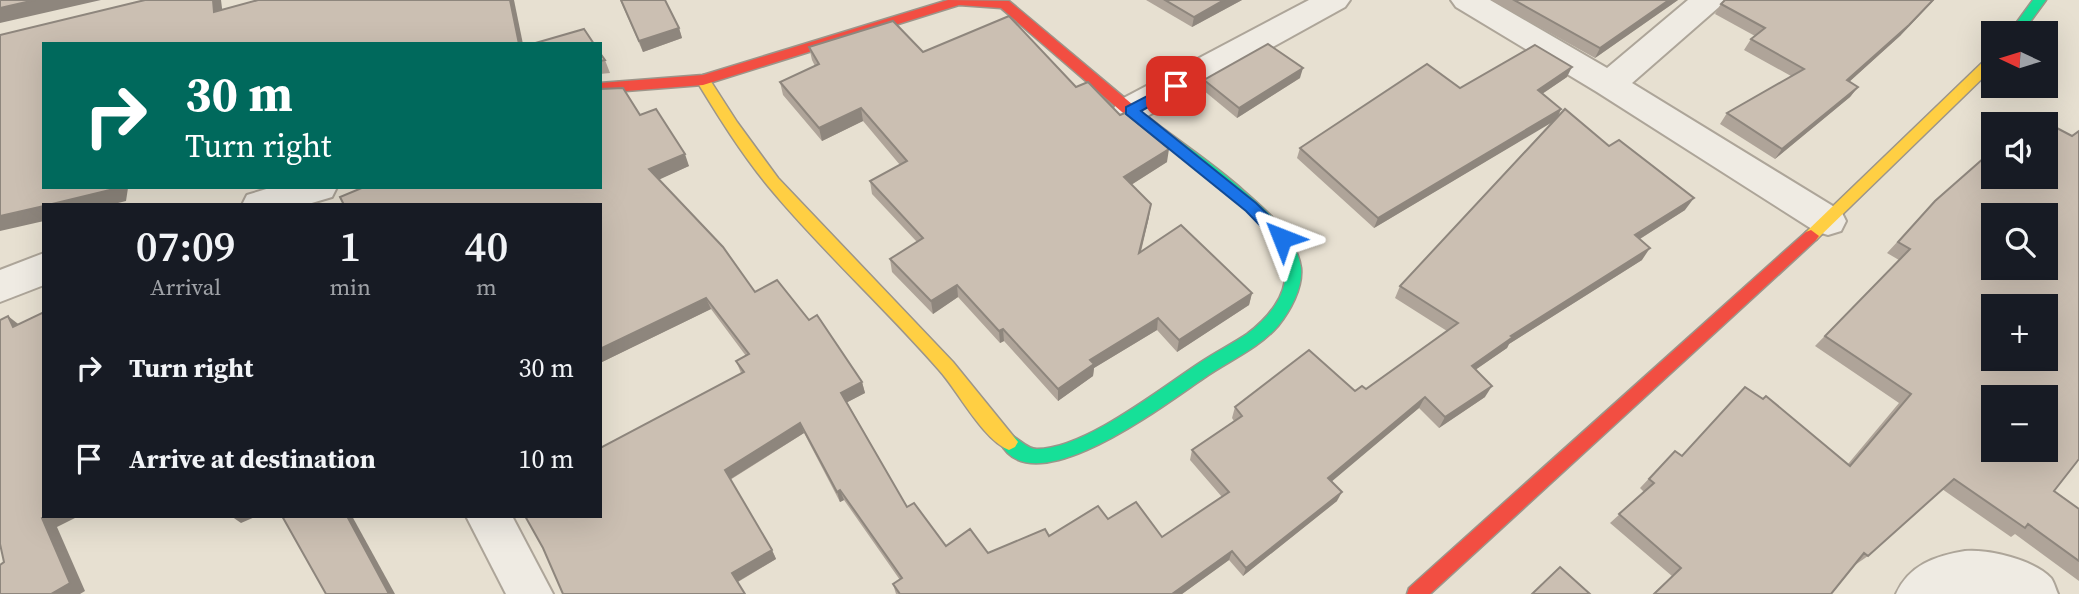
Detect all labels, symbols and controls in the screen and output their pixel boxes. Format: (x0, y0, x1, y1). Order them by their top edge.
north arrow (1981, 21, 2058, 98)
map controls (1981, 21, 2058, 462)
pin (1146, 56, 1206, 116)
text: 30 m (185, 60, 293, 127)
icon: arrive (1157, 67, 1195, 105)
icon: right (70, 70, 161, 161)
button: sound (1981, 112, 2058, 189)
text: Turn right (185, 124, 331, 168)
position arrow (1245, 201, 1319, 275)
button: search (1981, 203, 2058, 280)
text: 07:09 (136, 217, 236, 275)
text: 1 (339, 217, 361, 275)
text: 40 (465, 217, 508, 275)
text: Arrival (150, 271, 221, 303)
text: min (329, 271, 371, 303)
text: m (476, 271, 497, 303)
button: + (1981, 294, 2058, 371)
icon: right (70, 349, 108, 387)
text: Turn right (129, 350, 253, 386)
text: 30 m (519, 350, 574, 386)
button: − (1981, 385, 2058, 462)
icon: arrive (70, 440, 108, 478)
text: Arrive at destination (129, 441, 376, 477)
text: 10 m (519, 441, 574, 477)

